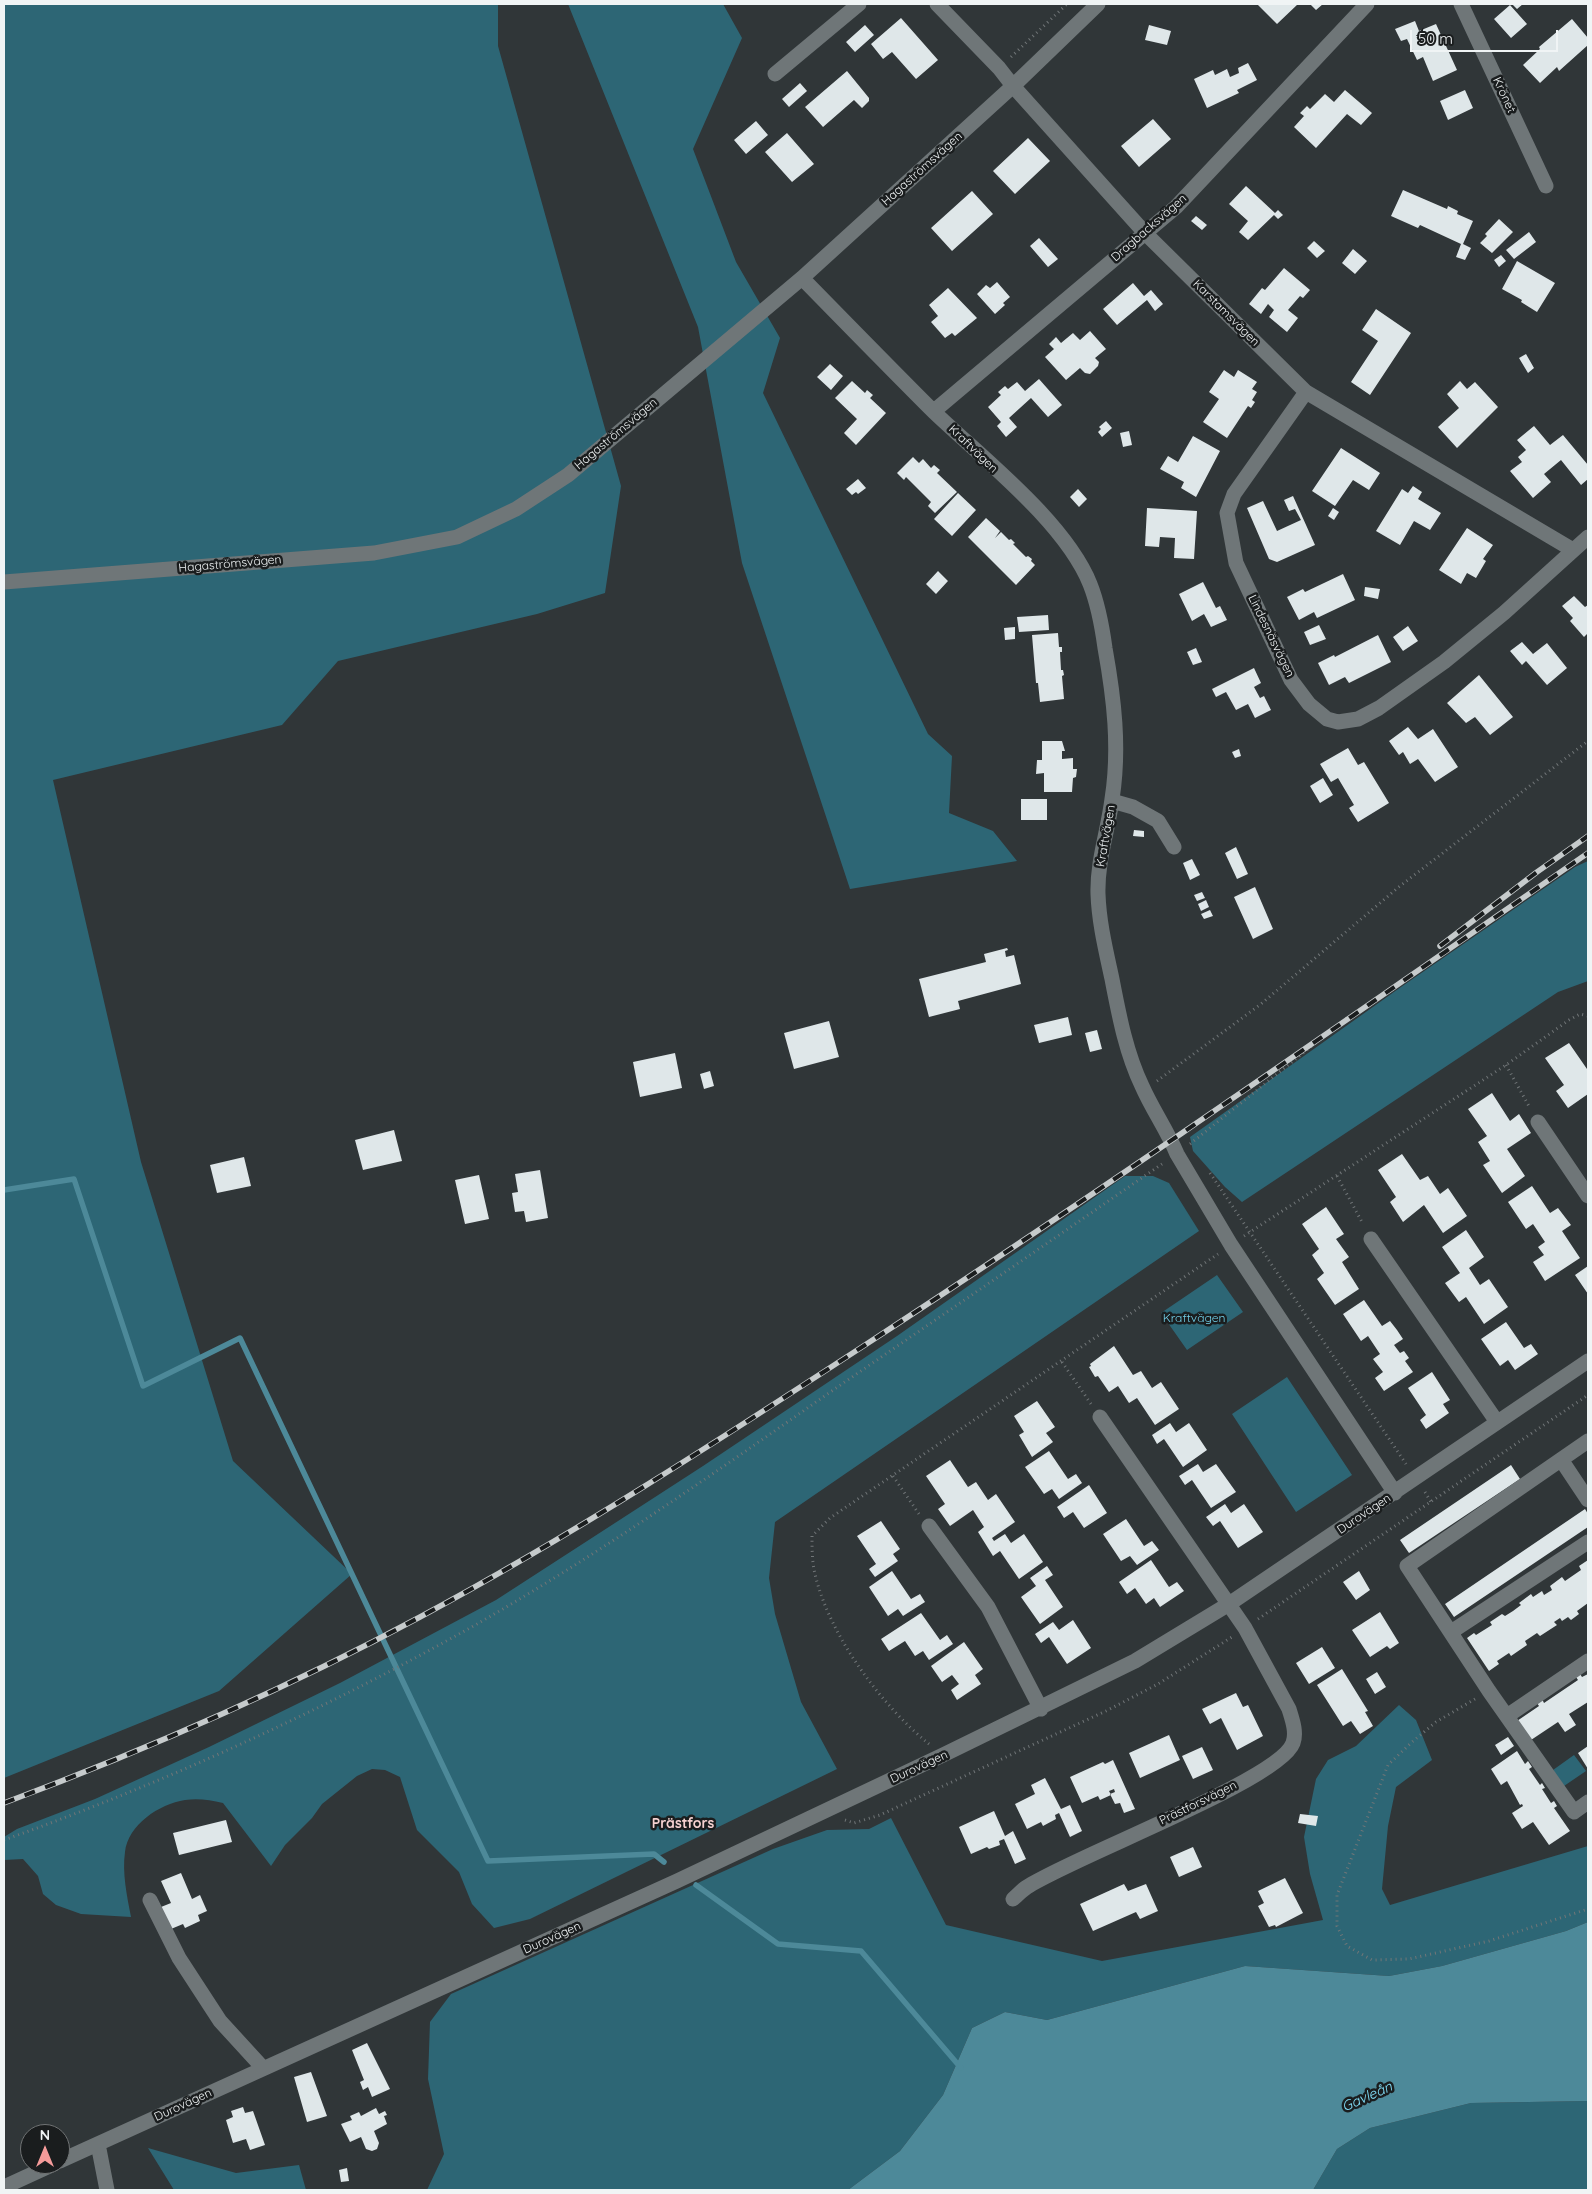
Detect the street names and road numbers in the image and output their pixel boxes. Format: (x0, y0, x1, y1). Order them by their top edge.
street label: Krönet (1490, 75, 1518, 115)
street label: Hagaströmsvägen (879, 129, 965, 209)
street label: Dragbacksvägen (1108, 191, 1190, 265)
street label: Karstamsvägen (1190, 277, 1262, 349)
street label: Hagaströmsvägen (572, 395, 660, 473)
street label: Kraftvägen (945, 422, 1001, 476)
street label: Hagaströmsvägen (178, 552, 282, 576)
street label: Lindesnäsvägen (1245, 592, 1297, 680)
street label: Kraftvägen (1093, 804, 1119, 868)
street label: Durovägen (1334, 1491, 1394, 1537)
street label: Durovägen (888, 1747, 950, 1787)
street label: Prästforsvägen (1157, 1778, 1239, 1828)
street label: Durovägen (521, 1919, 583, 1957)
street label: Durovägen (152, 2085, 214, 2125)

